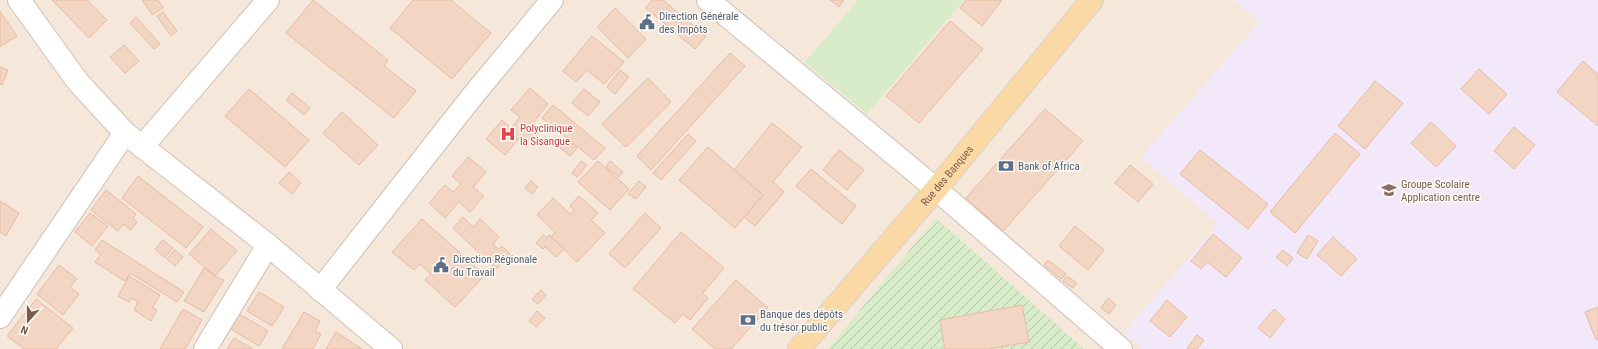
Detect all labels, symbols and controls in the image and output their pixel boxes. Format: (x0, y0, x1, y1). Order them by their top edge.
place label: Direction Générale des Impôts (659, 10, 739, 36)
public building icon: Direction Générale des Impôts (638, 13, 656, 31)
place label: Polyclinique la Sisangue (520, 122, 573, 148)
hospital icon: Polyclinique la Sisangue (499, 125, 517, 143)
street label: Rue des Banques (918, 143, 976, 209)
bank icon: Bank of Africa (997, 157, 1015, 175)
place label: Bank of Africa (1018, 160, 1080, 173)
place label: Groupe Scolaire Application centre (1401, 178, 1480, 204)
school or university icon: Groupe Scolaire Application centre (1380, 181, 1398, 199)
place label: Direction Régionale du Travail (453, 253, 537, 279)
public building icon: Direction Régionale du Travail (432, 256, 450, 274)
north arrow (8, 301, 48, 341)
place label: Banque des dépôts du trésor public (760, 308, 843, 334)
bank icon: Banque des dépôts du trésor public (739, 311, 757, 329)
text: N (19, 323, 30, 337)

